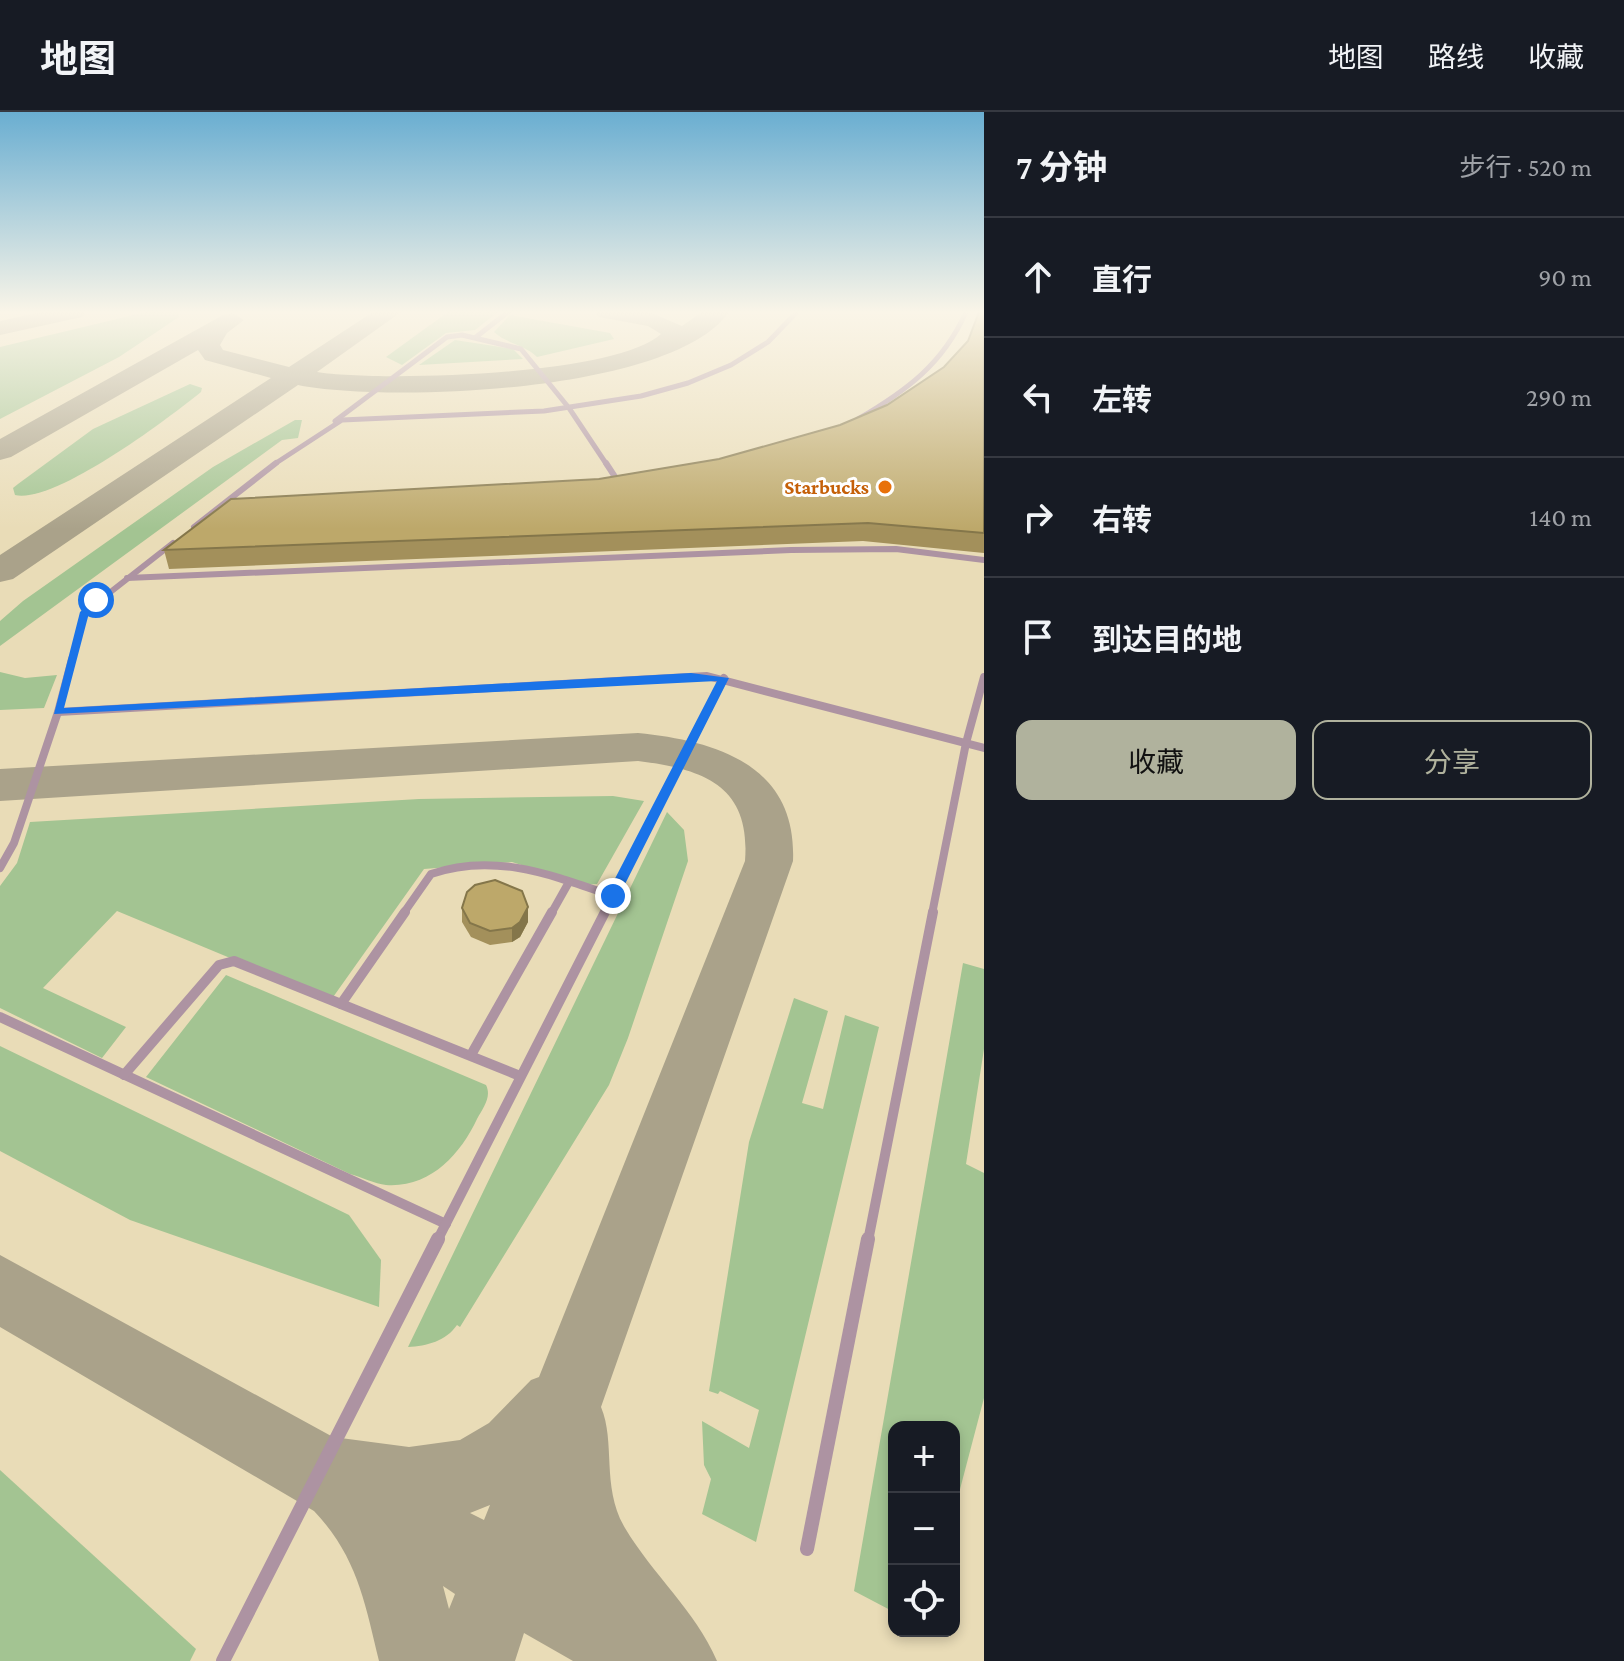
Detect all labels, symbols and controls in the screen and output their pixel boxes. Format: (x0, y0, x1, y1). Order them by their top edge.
text: 地图 (40, 38, 116, 80)
text: 地图 (1328, 42, 1384, 73)
text: 路线 (1428, 42, 1484, 73)
text: 收藏 (1528, 42, 1584, 73)
text: 7 分钟 (1016, 149, 1107, 186)
text: 步行 · 520 m (1460, 153, 1592, 182)
icon: ahead (1016, 255, 1060, 299)
text: 直行 (1092, 263, 1152, 296)
text: 90 m (1538, 263, 1592, 292)
icon: left (1016, 375, 1060, 419)
text: 左转 (1092, 383, 1152, 416)
text: 290 m (1526, 383, 1592, 412)
place label: Starbucks (784, 476, 869, 498)
marker: Starbucks (876, 478, 894, 496)
icon: right (1016, 495, 1060, 539)
text: 右转 (1092, 503, 1152, 536)
text: 140 m (1530, 503, 1592, 532)
route start (78, 582, 114, 618)
icon: arrive (1016, 615, 1060, 659)
text: 到达目的地 (1092, 623, 1242, 656)
button: 收藏 (1016, 720, 1296, 800)
button: 分享 (1312, 720, 1592, 800)
route end (595, 878, 631, 914)
map controls (888, 1421, 960, 1637)
button: + (888, 1421, 960, 1493)
button: − (888, 1493, 960, 1565)
button: locate (888, 1565, 960, 1637)

